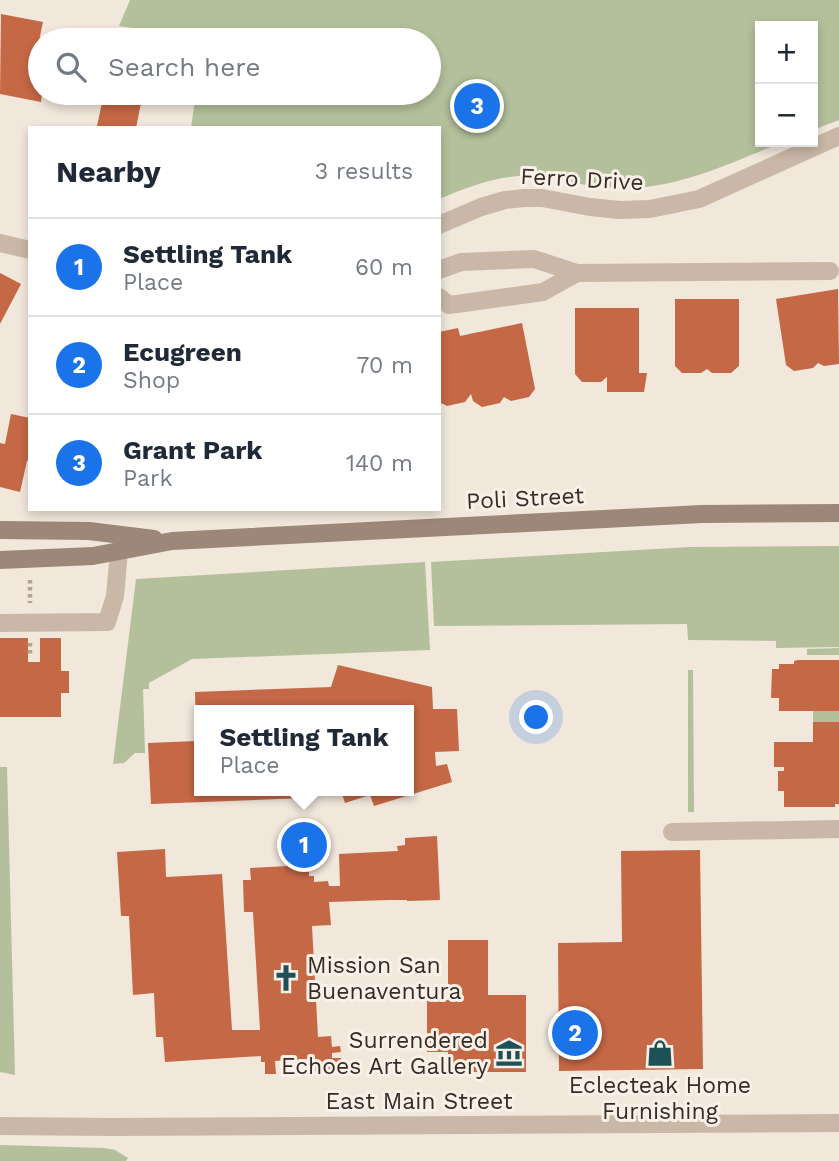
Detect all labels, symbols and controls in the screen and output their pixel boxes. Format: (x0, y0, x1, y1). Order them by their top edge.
map controls (755, 21, 818, 147)
button: + (755, 21, 818, 84)
search box (28, 28, 441, 105)
icon: search (52, 48, 90, 86)
text: Search here (108, 52, 260, 82)
pin: 3 (454, 80, 500, 132)
button: − (755, 84, 818, 147)
text: Nearby (56, 154, 161, 189)
text: 3 results (315, 158, 413, 185)
street label: Ferro Drive (520, 163, 644, 196)
text: Settling Tank (123, 239, 292, 269)
text: 1 (74, 254, 84, 281)
text: 60 m (355, 254, 413, 281)
text: Place (123, 269, 183, 296)
text: Ecugreen (123, 337, 242, 367)
text: 2 (72, 352, 86, 379)
text: 70 m (356, 352, 413, 379)
text: Shop (123, 367, 180, 394)
text: Grant Park (123, 435, 263, 465)
text: 3 (72, 450, 86, 477)
text: 140 m (346, 450, 413, 477)
text: Park (123, 465, 172, 492)
street label: Poli Street (465, 482, 585, 515)
your location (519, 700, 553, 734)
popup (194, 705, 414, 796)
text: Settling Tank (219, 722, 389, 752)
text: Place (219, 752, 280, 779)
pin: 1 (281, 819, 327, 871)
place label: Mission San Buenaventura (307, 952, 462, 1005)
church icon: Mission San Buenaventura (271, 963, 301, 993)
pin: 2 (552, 1007, 598, 1059)
place label: Surrendered Echoes Art Gallery (281, 1027, 488, 1080)
museum icon: Surrendered Echoes Art Gallery (494, 1038, 524, 1068)
shop icon: Eclecteak Home Furnishing (645, 1038, 675, 1068)
place label: Eclecteak Home Furnishing (569, 1072, 751, 1125)
street label: East Main Street (325, 1088, 513, 1115)

